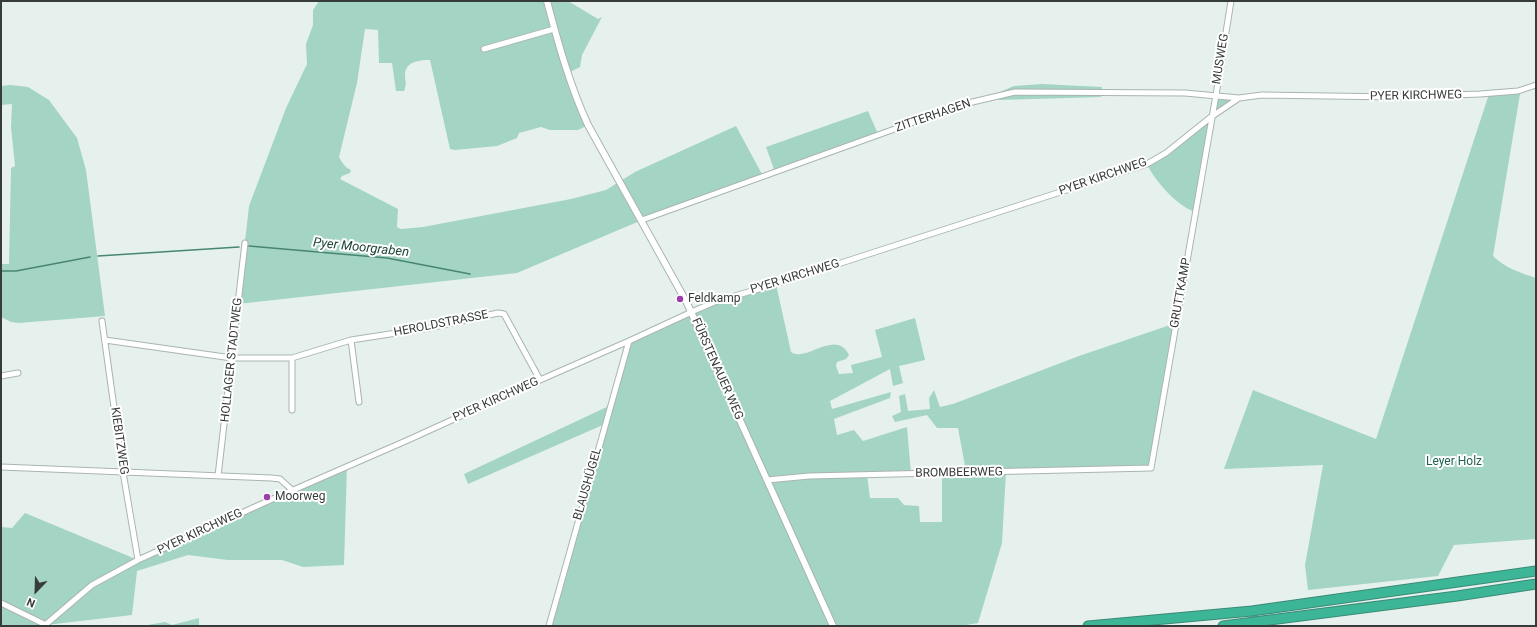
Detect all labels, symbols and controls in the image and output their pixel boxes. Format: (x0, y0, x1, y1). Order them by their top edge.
street label: MUSWEG (1210, 33, 1232, 85)
street label: PYER KIRCHWEG (1370, 88, 1462, 104)
street label: ZITTERHAGEN (893, 96, 973, 136)
street label: PYER KIRCHWEG (1057, 155, 1149, 199)
water label: Pyer Moorgraben (312, 235, 410, 261)
street label: PYER KIRCHWEG (749, 257, 841, 297)
street label: GRUTTKAMP (1168, 257, 1194, 329)
place label: Feldkamp (688, 292, 740, 306)
marker: Feldkamp (675, 294, 685, 304)
street label: HOLLAGER STADTWEG (218, 297, 246, 423)
street label: HEROLDSTRASSE (393, 308, 489, 340)
street label: FÜRSTENAUER WEG (688, 316, 746, 422)
street label: PYER KIRCHWEG (451, 375, 541, 425)
street label: KIEBITZWEG (107, 406, 131, 476)
street label: BLAUSHÜGEL (571, 446, 605, 522)
park label: Leyer Holz (1426, 455, 1482, 469)
street label: BROMBEERWEG (915, 465, 1003, 481)
place label: Moorweg (275, 490, 325, 504)
marker: Moorweg (262, 492, 272, 502)
street label: PYER KIRCHWEG (155, 506, 245, 558)
north arrow (16, 571, 56, 611)
text: N (25, 595, 37, 610)

